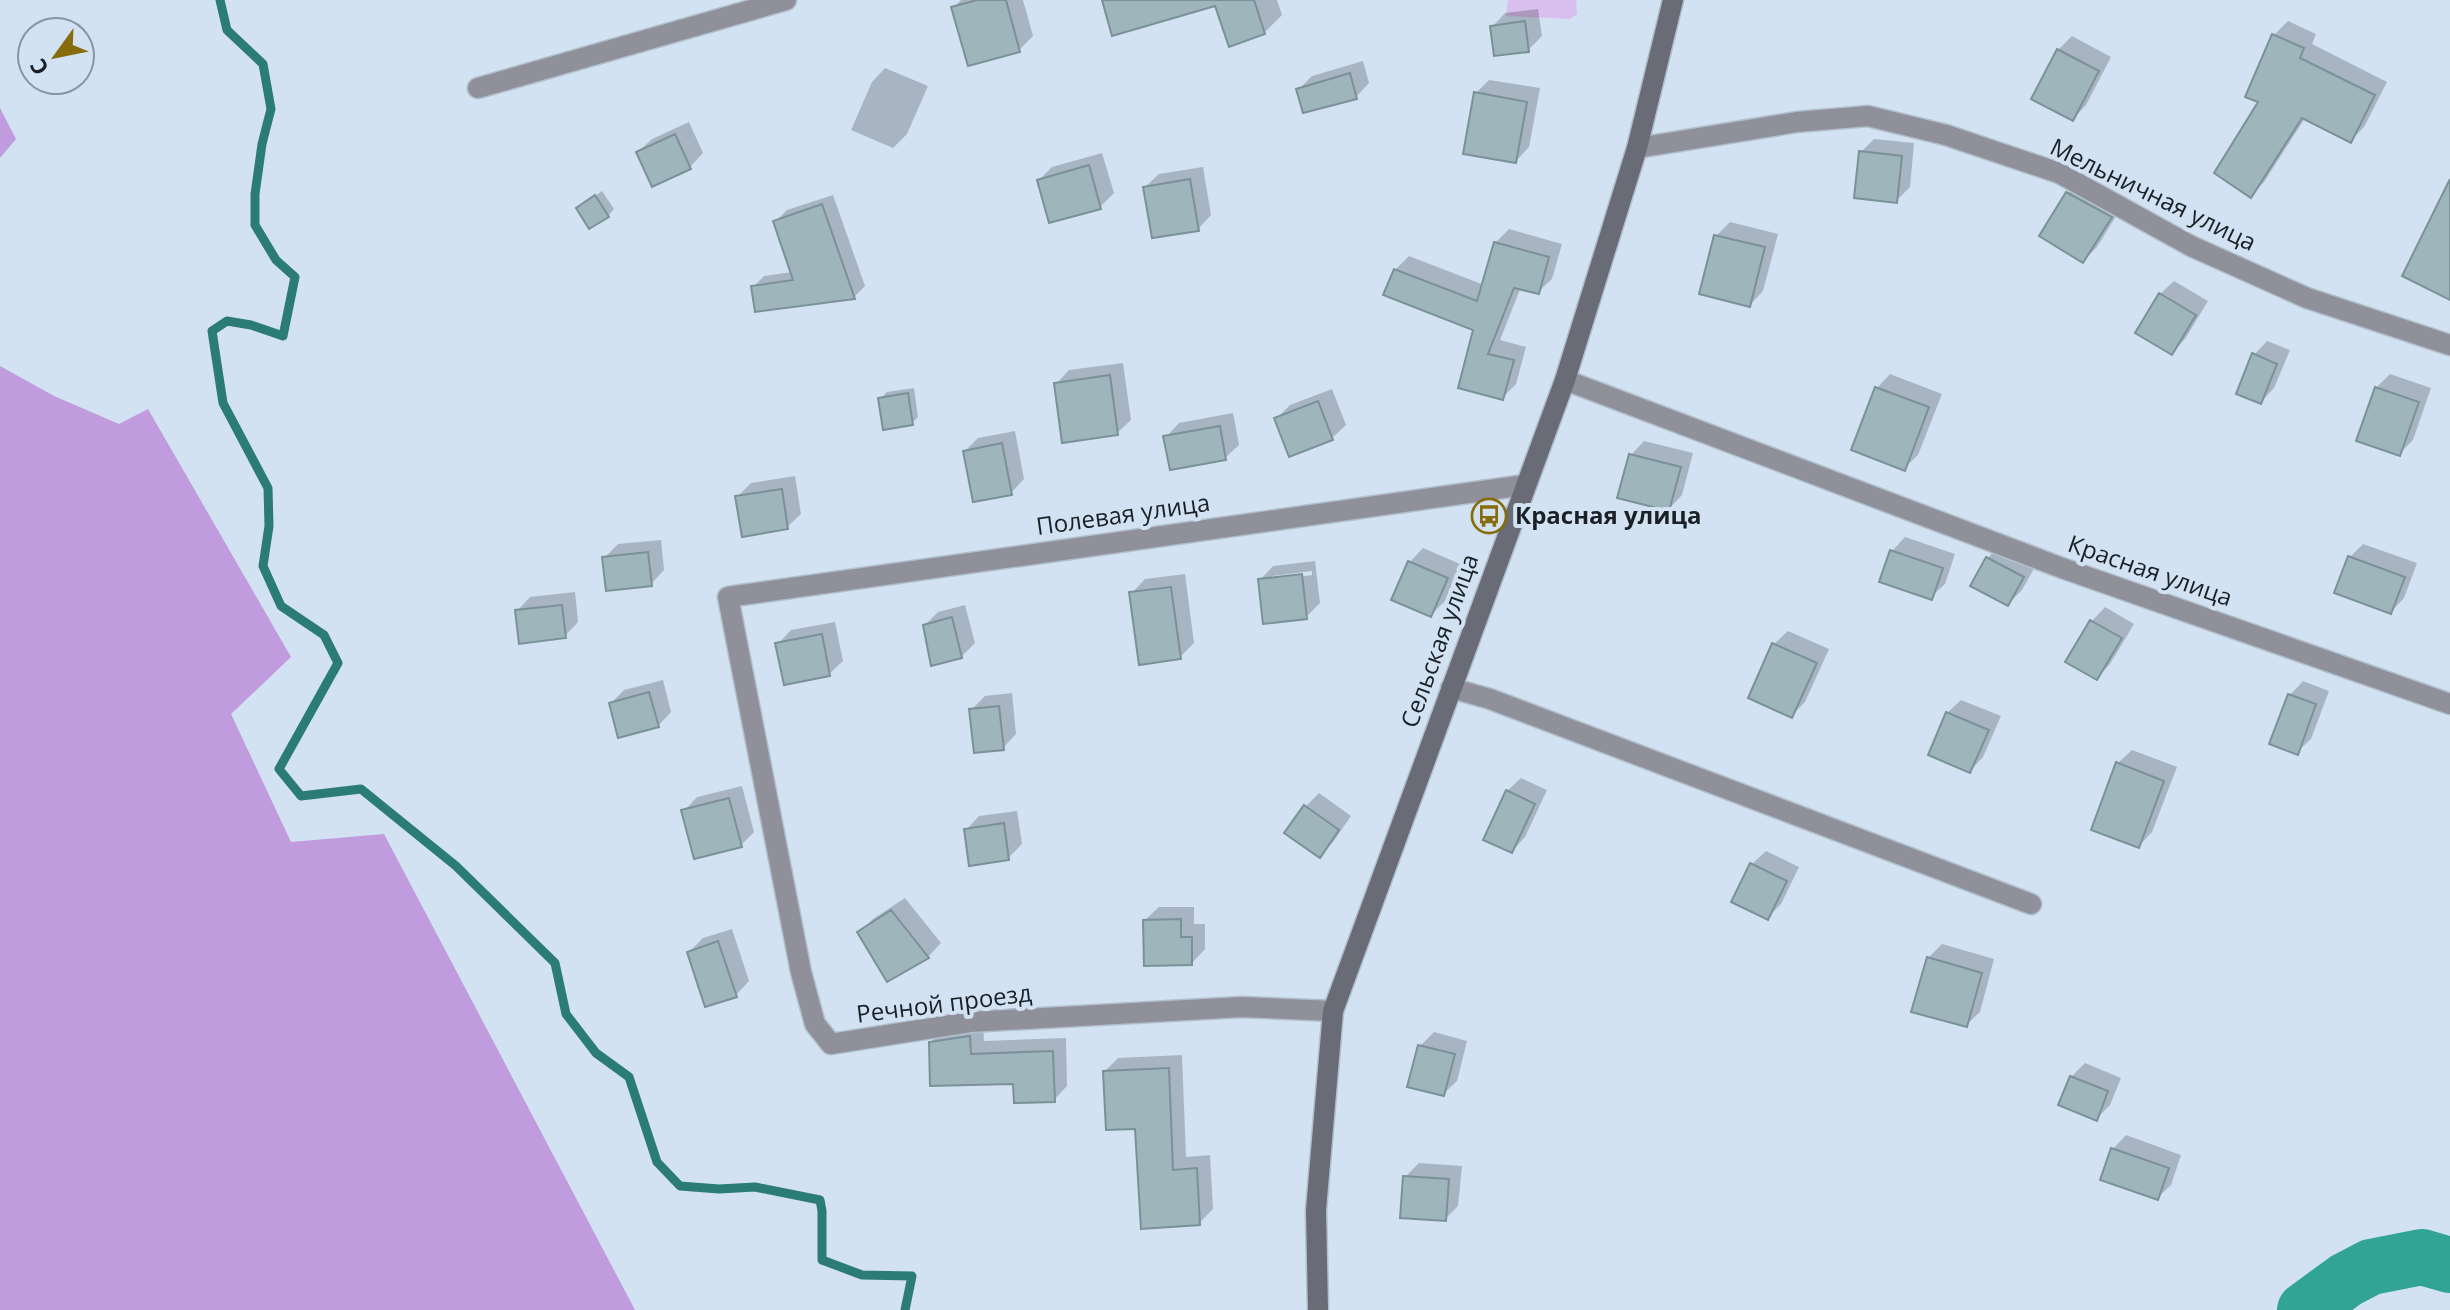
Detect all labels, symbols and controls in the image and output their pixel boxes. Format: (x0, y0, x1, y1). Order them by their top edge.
north arrow (16, 16, 96, 96)
text: С (22, 53, 55, 81)
street label: Мельничная улица (2045, 129, 2262, 258)
street label: Полевая улица (1034, 485, 1212, 542)
bus stop icon: Красная улица (1470, 497, 1508, 535)
place label: Красная улица (1515, 498, 1701, 531)
street label: Красная улица (2064, 526, 2237, 613)
street label: Сельская улица (1392, 549, 1485, 732)
street label: Речной проезд (854, 975, 1034, 1030)

